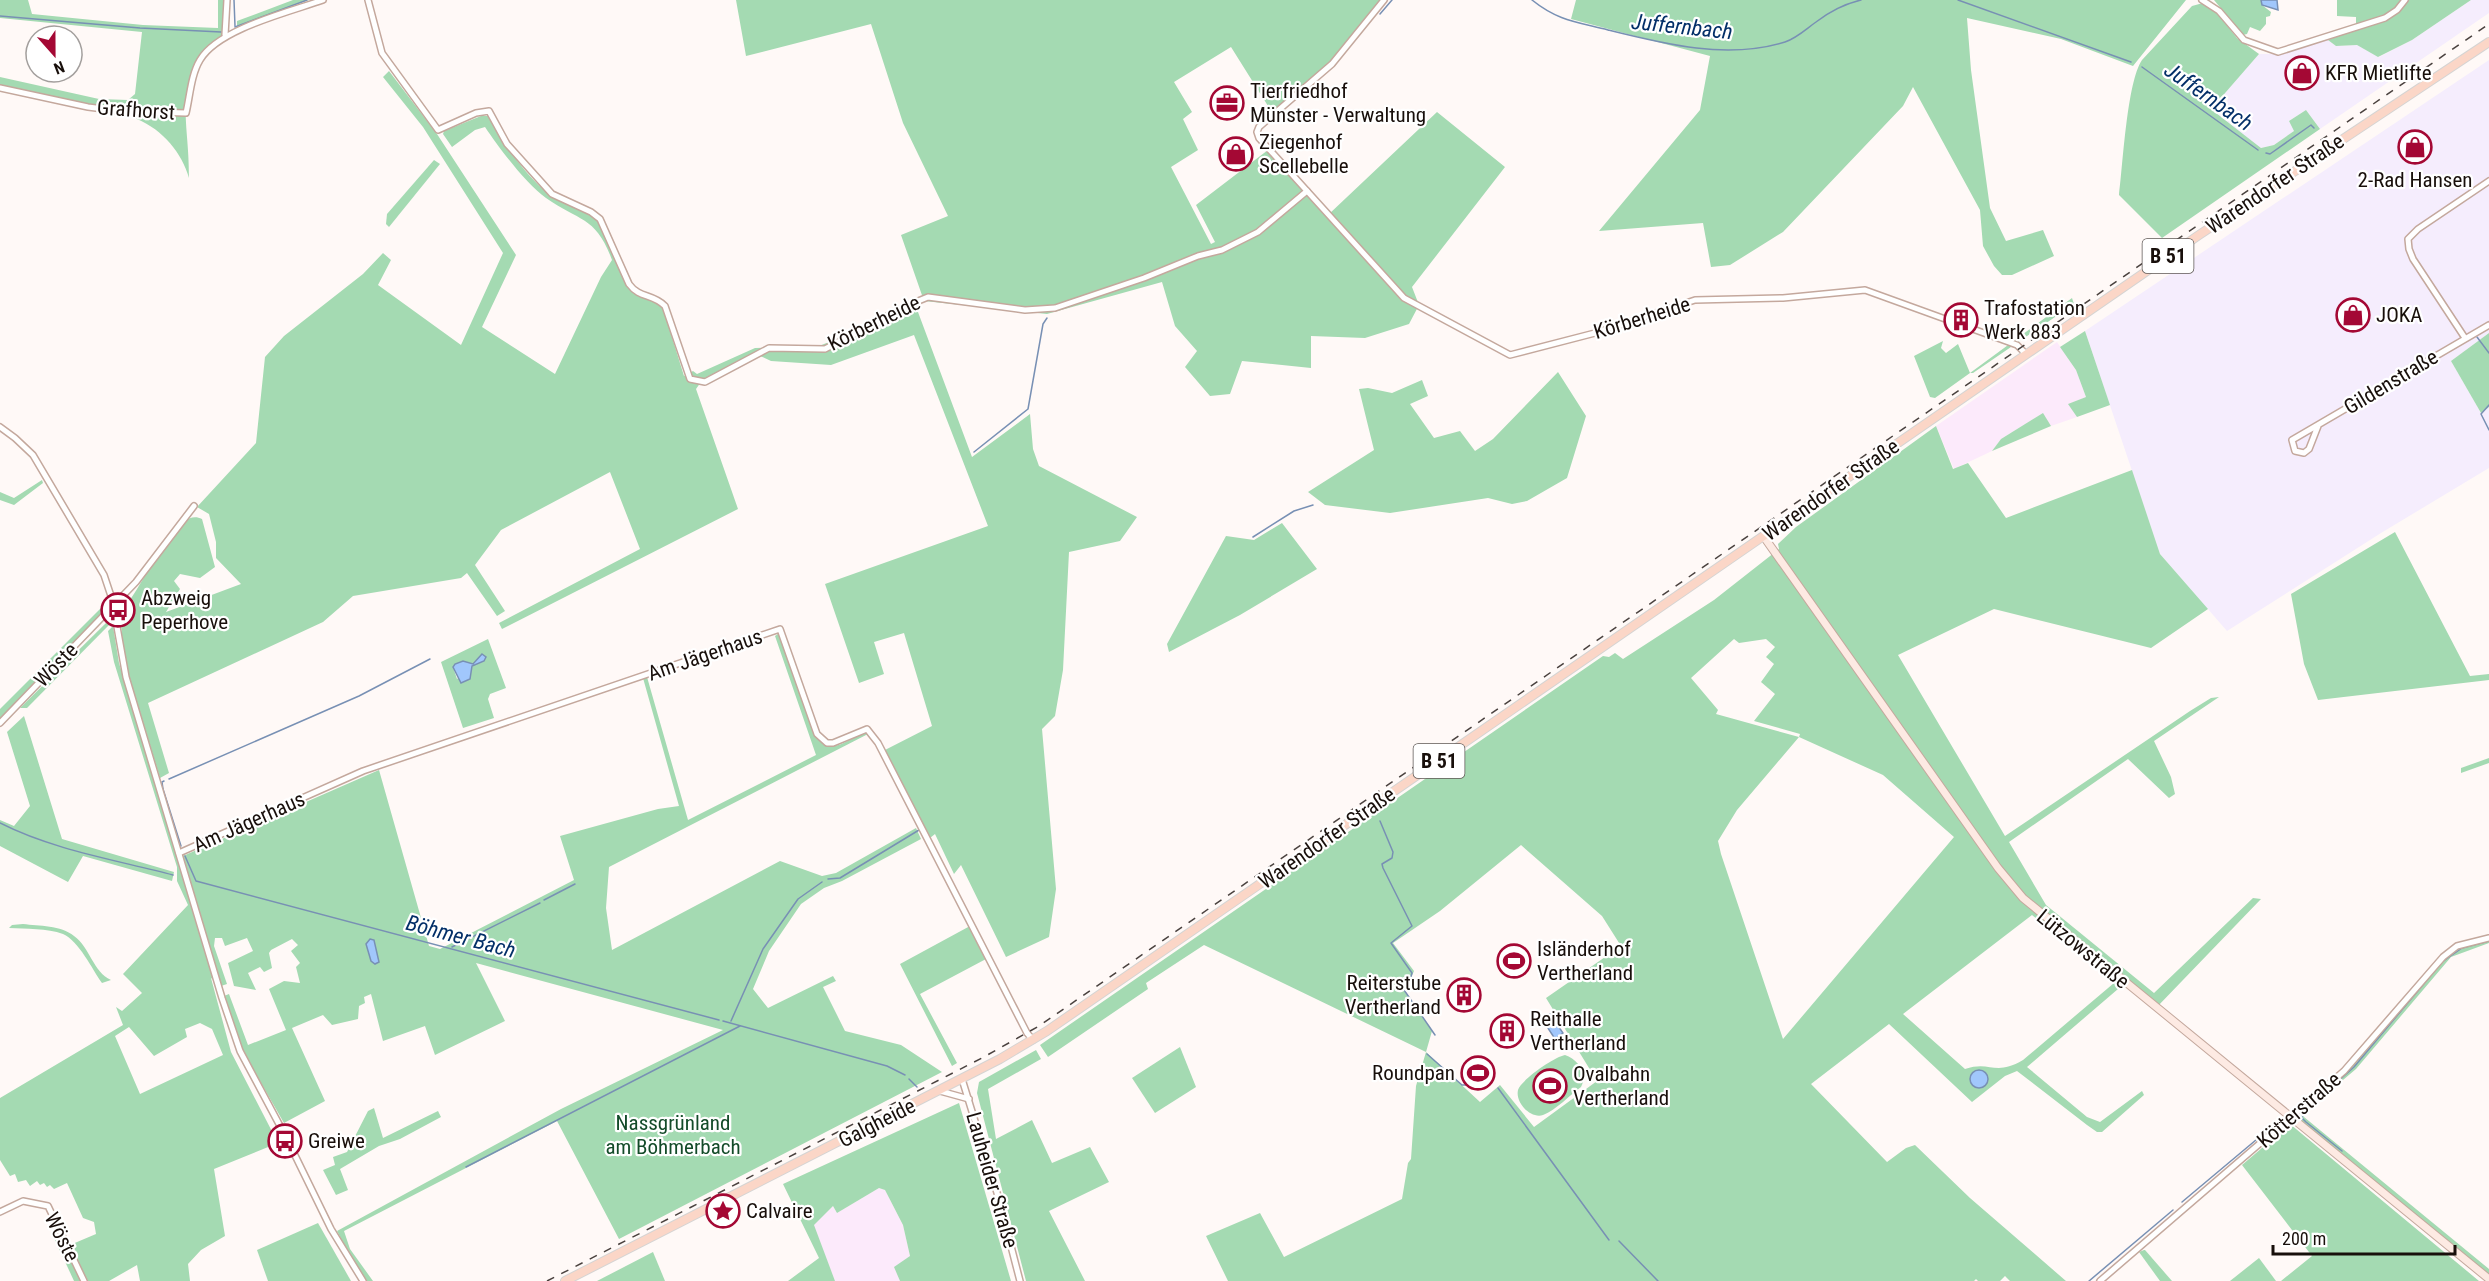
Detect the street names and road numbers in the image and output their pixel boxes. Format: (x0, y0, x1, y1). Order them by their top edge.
street label: Grafhorst (96, 95, 176, 125)
street label: Warendorfer Straße (2202, 129, 2349, 239)
road number: B 51 (2142, 239, 2194, 273)
street label: Körberheide (824, 290, 924, 356)
street label: Körberheide (1591, 292, 1693, 344)
street label: Gildenstraße (2340, 345, 2442, 419)
street label: Warendorfer Straße (1758, 434, 1904, 546)
street label: Am Jägerhaus (645, 624, 765, 686)
street label: Wöste (29, 638, 83, 692)
road number: B 51 (1414, 744, 1464, 778)
street label: Warendorfer Straße (1254, 782, 1400, 894)
street label: Am Jägerhaus (190, 787, 308, 857)
street label: Lützowstraße (2032, 904, 2134, 994)
street label: Kötterstraße (2252, 1067, 2346, 1153)
street label: Galgheide (835, 1093, 919, 1152)
street label: Lauheider Straße (961, 1109, 1023, 1251)
street label: Wöste (40, 1208, 85, 1266)

